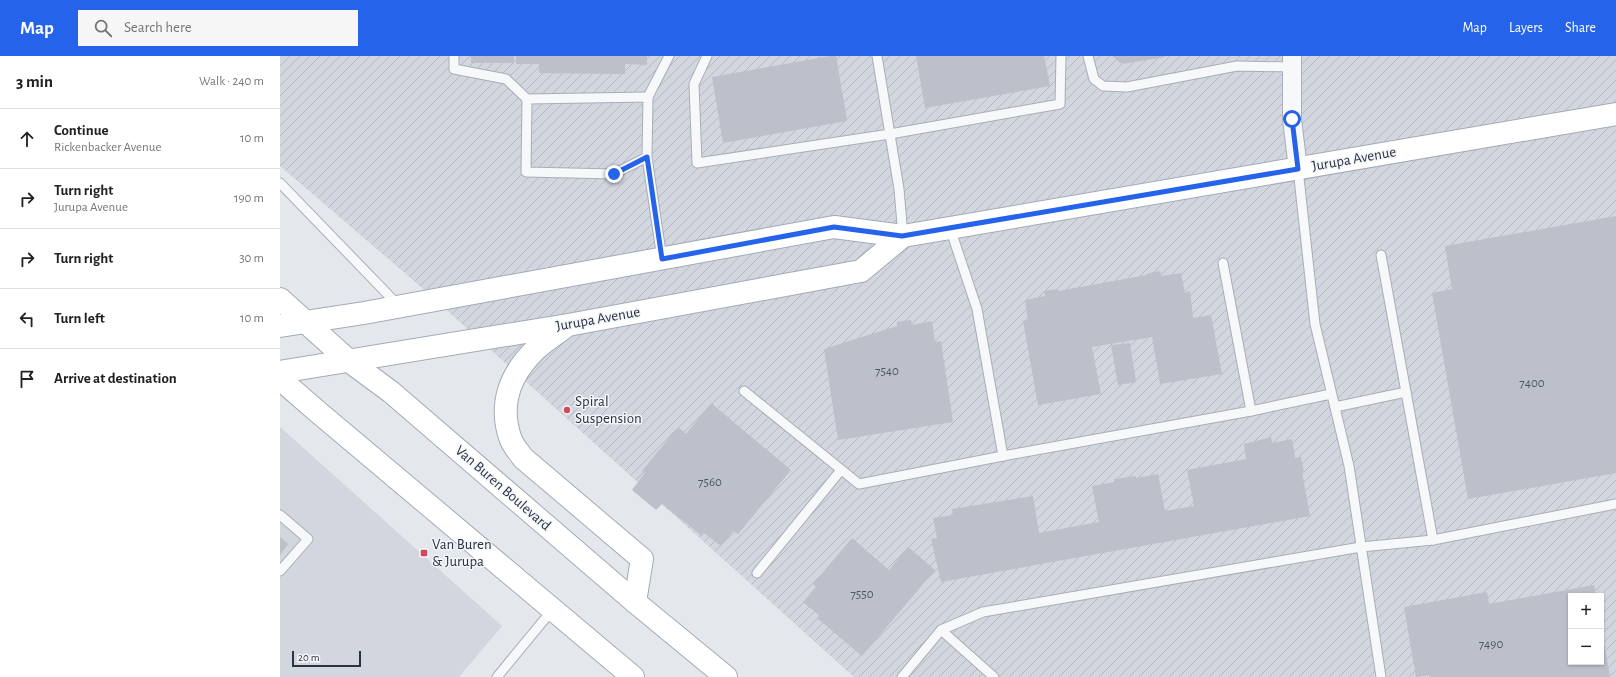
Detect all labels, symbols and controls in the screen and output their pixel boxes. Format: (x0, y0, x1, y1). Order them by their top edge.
search box (78, 10, 358, 46)
icon: search (92, 17, 114, 39)
text: Map (20, 19, 54, 38)
text: Search here (124, 20, 192, 35)
text: Map (1462, 21, 1487, 35)
text: Layers (1509, 21, 1543, 35)
text: Share (1565, 21, 1596, 35)
text: 3 min (16, 73, 53, 90)
text: Walk · 240 m (199, 75, 264, 88)
route start (1283, 110, 1301, 128)
text: Continue (54, 123, 109, 138)
icon: ahead (16, 128, 38, 150)
text: 10 m (240, 132, 264, 145)
text: Rickenbacker Avenue (54, 141, 161, 154)
street label: Jurupa Avenue (1311, 144, 1397, 174)
route end (605, 165, 623, 183)
text: Turn right (54, 183, 113, 198)
icon: right (16, 188, 38, 210)
text: 190 m (234, 192, 264, 205)
text: Jurupa Avenue (54, 201, 128, 214)
icon: right (16, 248, 38, 270)
text: Turn right (54, 251, 113, 266)
text: 30 m (239, 252, 264, 265)
street label: Jurupa Avenue (555, 304, 641, 334)
icon: left (16, 308, 38, 330)
text: Turn left (54, 311, 105, 326)
text: 10 m (240, 312, 264, 325)
house number: 7540 (875, 365, 899, 378)
icon: arrive (16, 368, 38, 390)
text: Arrive at destination (54, 371, 177, 386)
house number: 7400 (1519, 377, 1545, 390)
place label: Spiral Suspension (575, 394, 642, 426)
marker: Spiral Suspension (562, 405, 572, 415)
street label: Van Buren Boulevard (452, 443, 554, 534)
house number: 7560 (698, 476, 722, 489)
place label: Van Buren & Jurupa (432, 537, 492, 569)
marker: Van Buren & Jurupa (419, 548, 429, 558)
house number: 7550 (850, 588, 874, 601)
map controls (1568, 593, 1604, 665)
button: + (1568, 593, 1604, 629)
button: − (1568, 629, 1604, 665)
house number: 7490 (1479, 638, 1503, 651)
scale bar (292, 649, 361, 668)
text: 20 m (298, 652, 319, 663)

